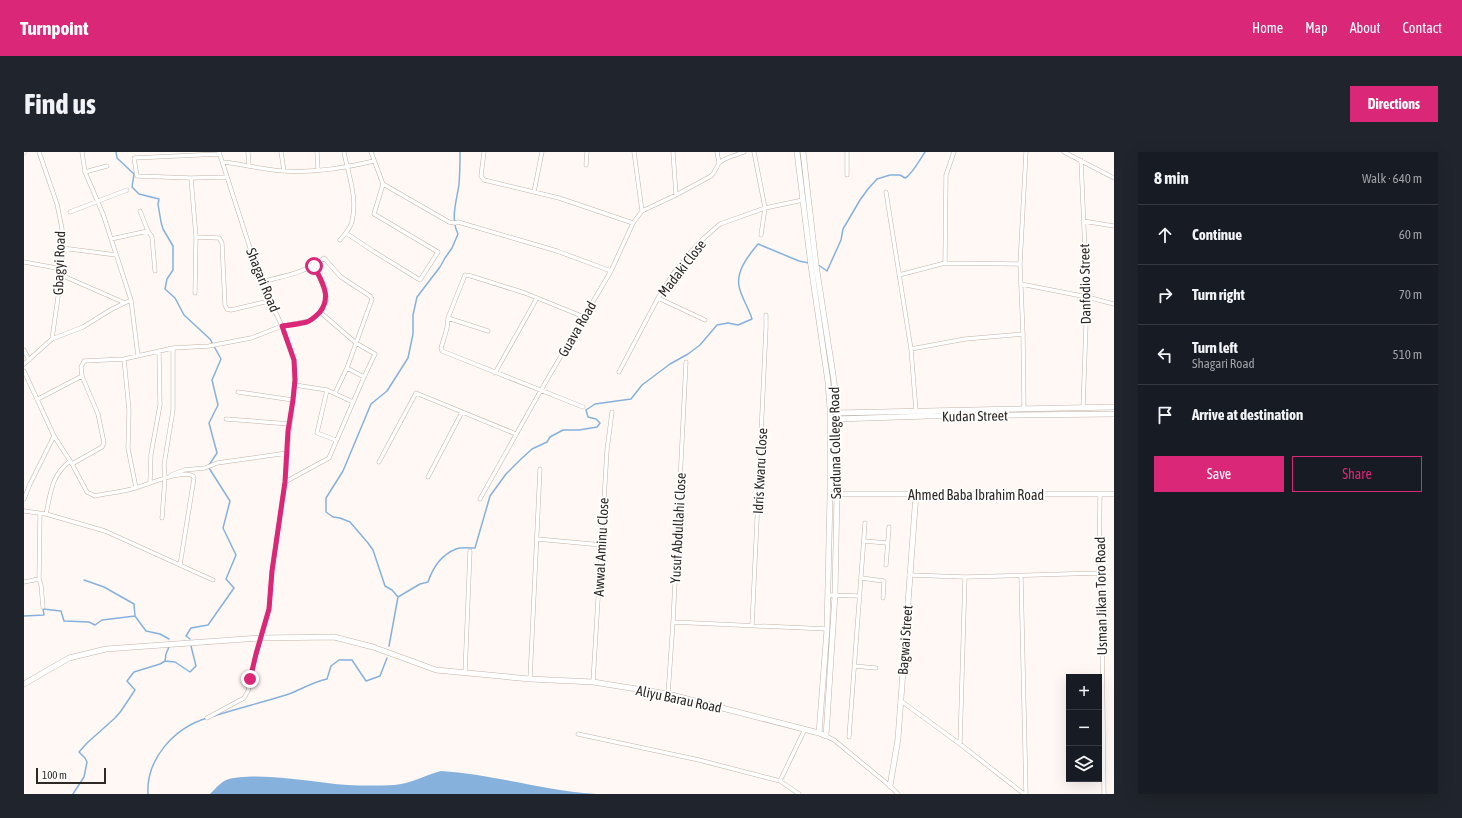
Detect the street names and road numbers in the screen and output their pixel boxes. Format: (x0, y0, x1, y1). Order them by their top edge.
street label: Gbagyi Road (50, 231, 68, 295)
street label: Madaki Close (655, 236, 709, 300)
street label: Danfodio Street (1076, 244, 1094, 324)
street label: Shagari Road (243, 246, 283, 314)
street label: Guava Road (555, 298, 599, 360)
street label: Sarduna College Road (826, 387, 844, 499)
street label: Kudan Street (942, 407, 1008, 425)
street label: Idris Kwaru Close (750, 428, 770, 514)
street label: Yusuf Abdullahi Close (667, 472, 689, 584)
street label: Ahmed Baba Ibrahim Road (908, 487, 1044, 503)
street label: Awwal Aminu Close (590, 497, 612, 597)
street label: Usman Jikan Toro Road (1092, 536, 1110, 656)
street label: Bagwai Street (895, 605, 915, 675)
street label: Aliyu Barau Road (635, 682, 723, 716)

